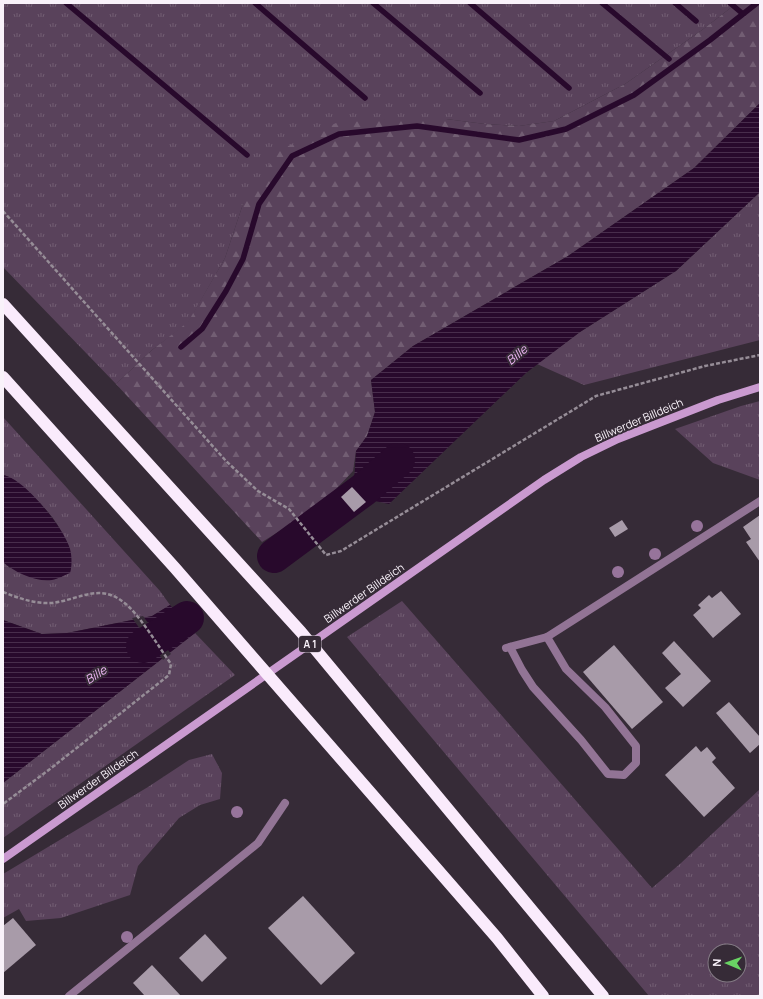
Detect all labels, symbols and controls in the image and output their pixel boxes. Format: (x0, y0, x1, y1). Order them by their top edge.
water label: Bille (502, 340, 532, 368)
street label: Billwerder Billdeich (592, 394, 685, 445)
street label: Billwerder Billdeich (321, 559, 407, 626)
road number: A 1 (299, 636, 321, 652)
water label: Bille (82, 661, 111, 688)
street label: Billwerder Billdeich (55, 745, 141, 812)
north arrow (707, 943, 747, 983)
text: N (709, 958, 724, 967)

